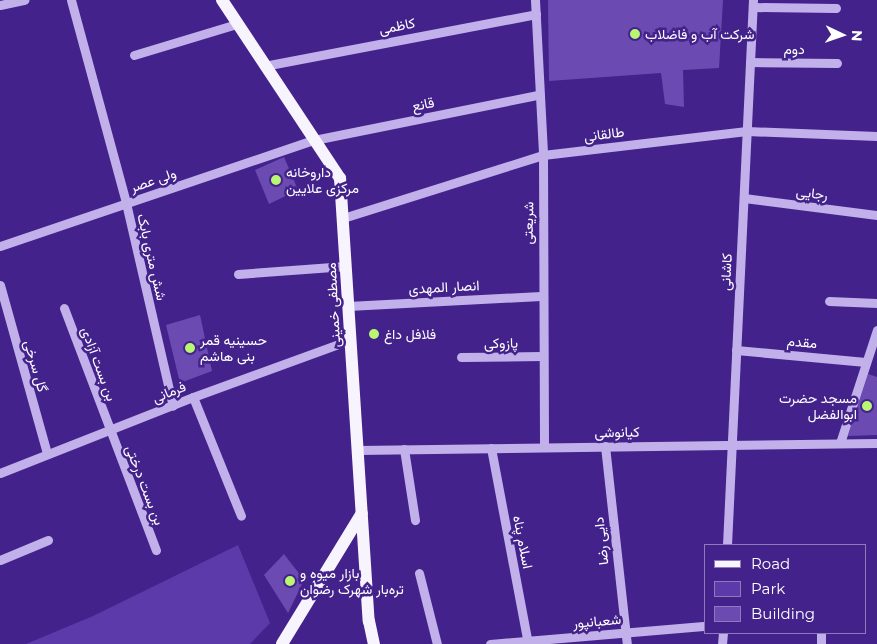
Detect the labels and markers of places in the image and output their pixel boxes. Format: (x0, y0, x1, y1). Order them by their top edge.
place label: شرکت آب و فاضلاب (645, 26, 755, 42)
marker: شرکت آب و فاضلاب (629, 28, 641, 40)
place label: داروخانه مرکزی علایین (286, 164, 359, 196)
marker: داروخانه مرکزی علایین (270, 174, 282, 186)
place label: فلافل داغ (384, 326, 436, 342)
marker: فلافل داغ (368, 328, 380, 340)
place label: حسینیه قمر بنی هاشم (200, 332, 267, 364)
marker: حسینیه قمر بنی هاشم (184, 342, 196, 354)
place label: مسجد حضرت ابوالفضل (779, 390, 857, 422)
marker: مسجد حضرت ابوالفضل (861, 400, 873, 412)
place label: بازار میوه و تره‌بار شهرک رضوان (300, 565, 404, 598)
marker: بازار میوه و تره‌بار شهرک رضوان (284, 575, 296, 587)

